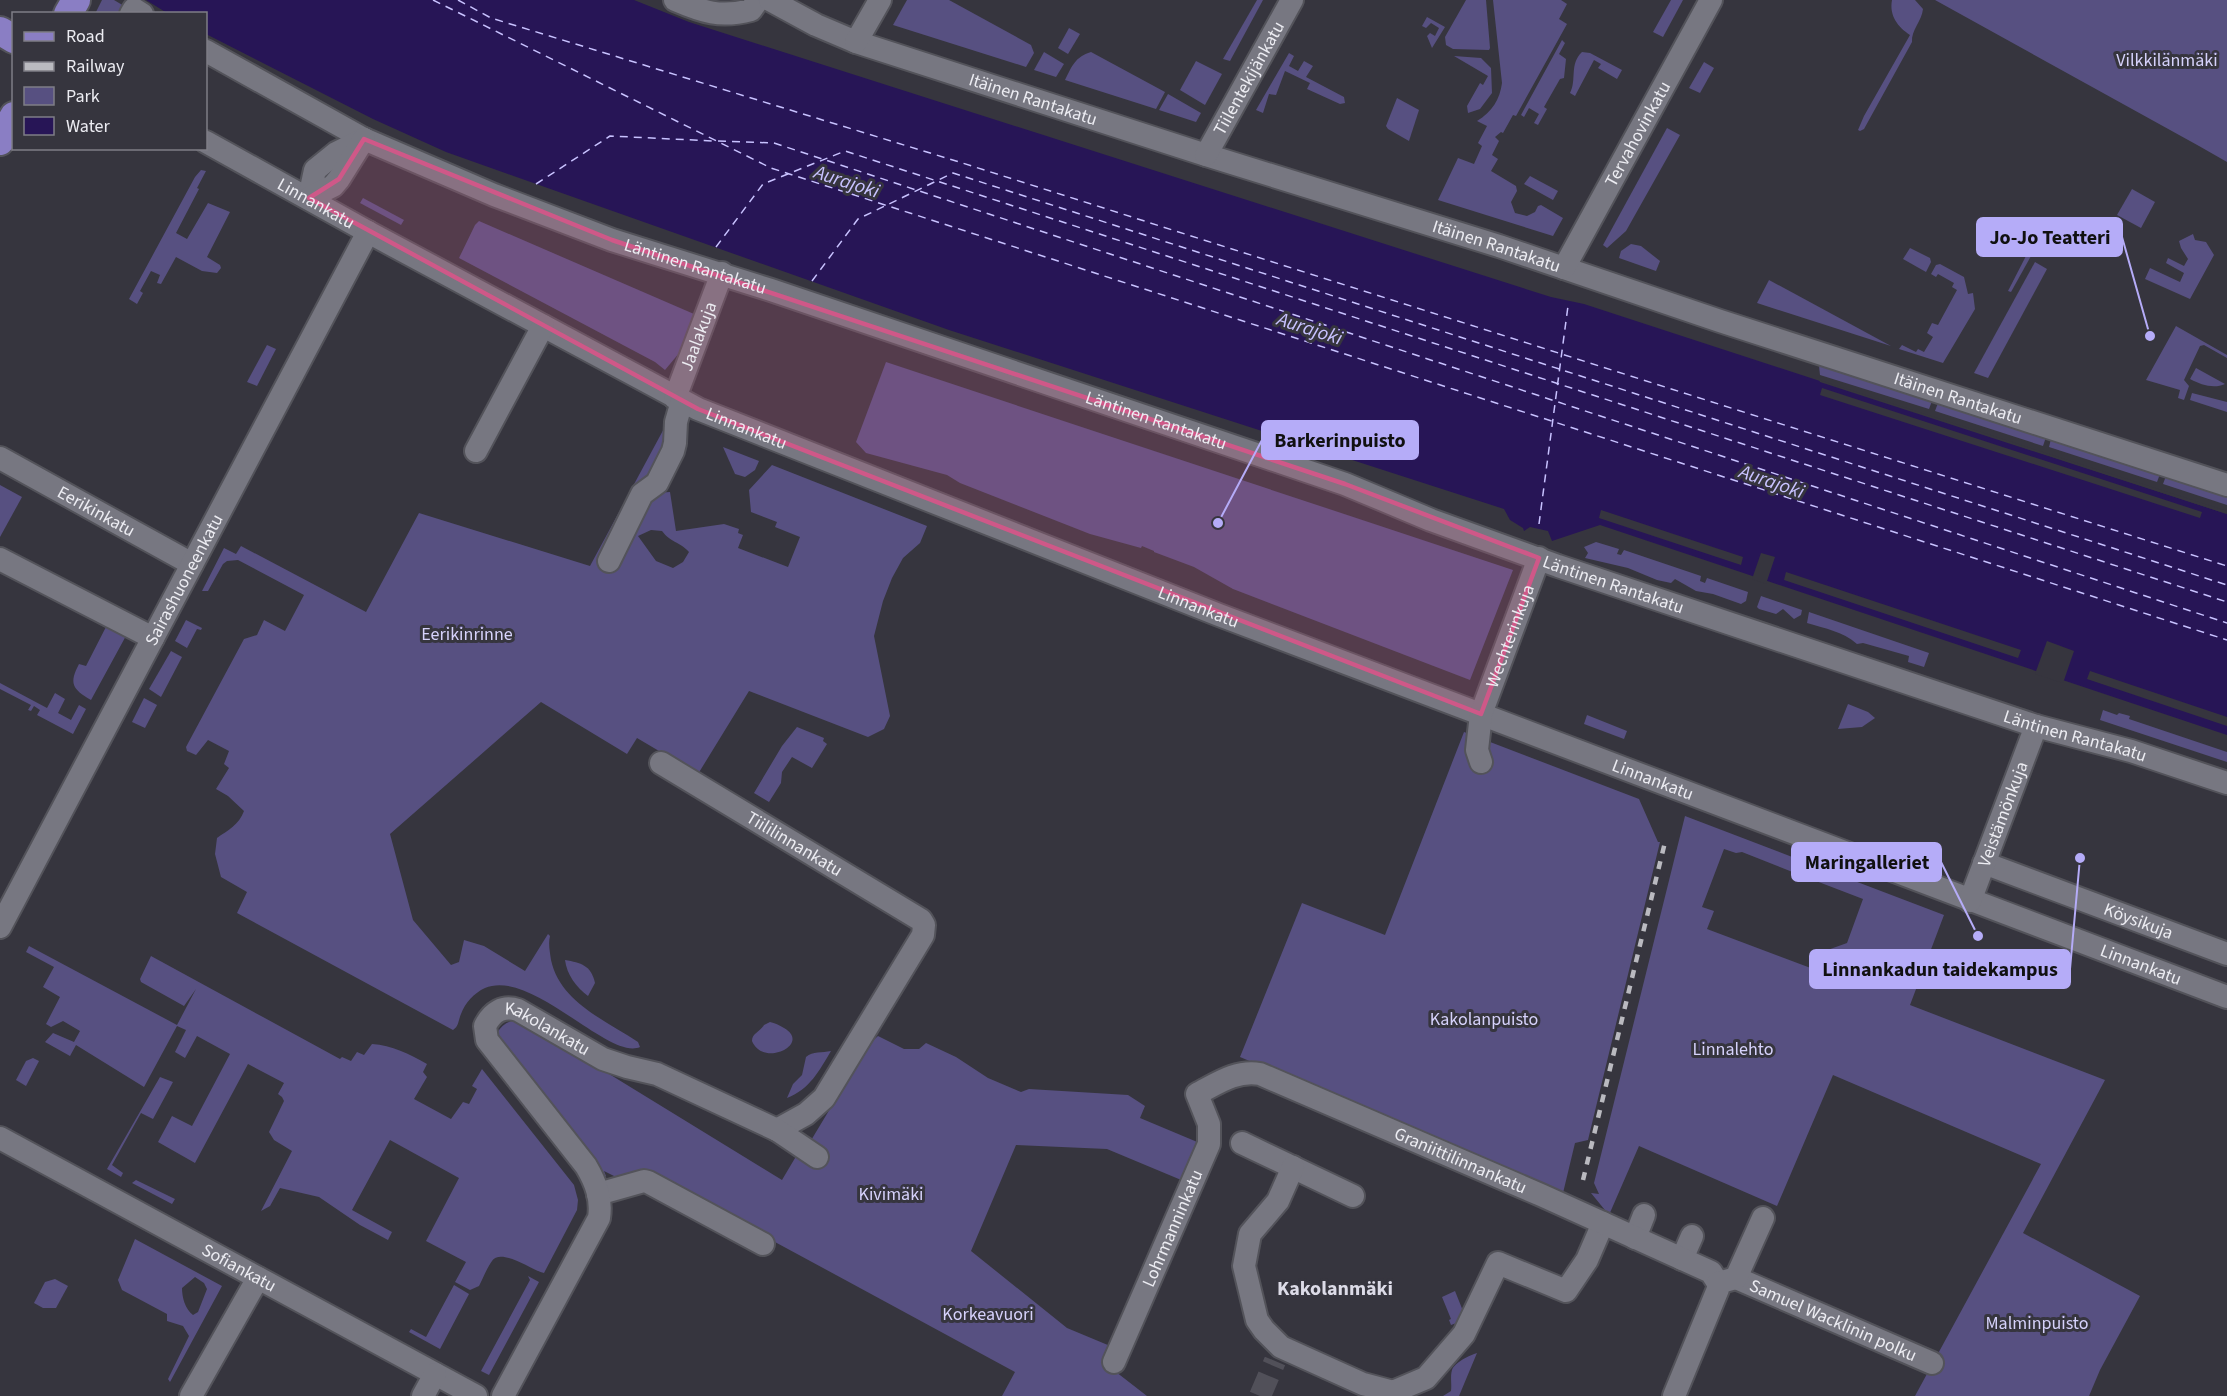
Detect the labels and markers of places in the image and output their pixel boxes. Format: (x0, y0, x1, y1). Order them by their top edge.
callout: Jo-Jo Teatteri (1977, 218, 2122, 256)
callout: Barkerinpuisto (1262, 421, 1418, 459)
callout: Maringalleriet (1792, 843, 1941, 881)
callout: Linnankadun taidekampus (1810, 950, 2070, 988)

